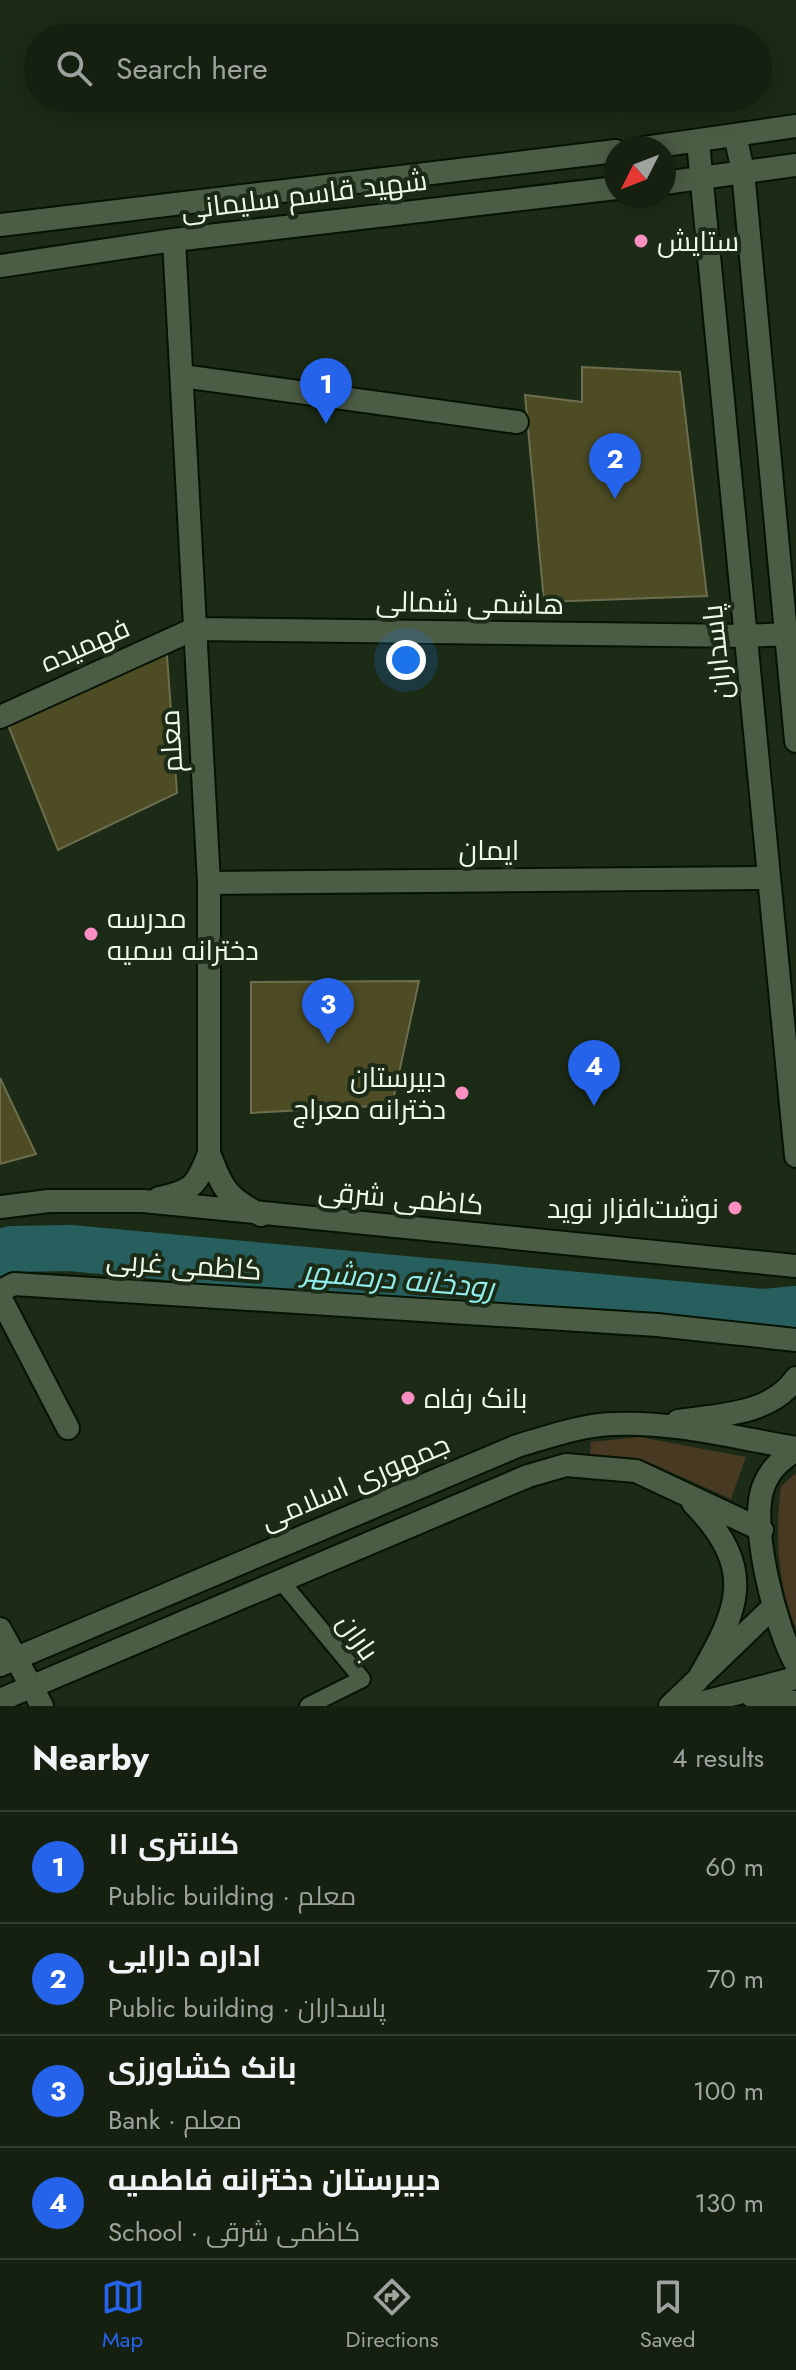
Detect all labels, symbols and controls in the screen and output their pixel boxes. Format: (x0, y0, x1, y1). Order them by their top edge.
search box (24, 24, 772, 112)
icon: search (52, 46, 96, 90)
text: Search here (116, 47, 268, 90)
north arrow (604, 136, 676, 208)
street label: شهید قاسم سلیمانی (178, 160, 430, 230)
place label: ستایش (657, 221, 739, 262)
marker: ستایش (632, 232, 650, 250)
pin: 1 (300, 358, 352, 424)
pin: 2 (589, 433, 641, 499)
street label: هاشمی شمالی (375, 581, 565, 625)
street label: پاسداران (692, 602, 742, 701)
street label: فهمیده (34, 607, 136, 683)
your location (386, 640, 426, 680)
street label: معلم (149, 709, 193, 773)
street label: ایمان (459, 830, 519, 871)
place label: مدرسه دخترانه سمیه (107, 898, 259, 971)
marker: مدرسه دخترانه سمیه (82, 925, 100, 943)
pin: 3 (302, 978, 354, 1044)
pin: 4 (568, 1040, 620, 1106)
place label: دبیرستان دخترانه معراج (293, 1057, 446, 1130)
marker: دبیرستان دخترانه معراج (453, 1084, 471, 1102)
street label: کاظمی شرقی (317, 1170, 485, 1226)
place label: نوشت‌افزار نوید (547, 1188, 719, 1229)
marker: نوشت‌افزار نوید (726, 1199, 744, 1217)
street label: کاظمی غربی (105, 1239, 263, 1291)
water label: رودخانه دره‌شهر (296, 1249, 498, 1309)
place label: بانک رفاه (424, 1378, 527, 1419)
marker: بانک رفاه (399, 1389, 417, 1407)
street label: جمهوری اسلامی (254, 1424, 456, 1540)
street label: باران (327, 1605, 389, 1669)
text: Nearby (32, 1734, 149, 1783)
text: 4 results (672, 1739, 764, 1777)
text: کلانتری ۱۱ (108, 1822, 239, 1865)
text: 1 (51, 1848, 65, 1886)
text: 60 m (705, 1848, 764, 1886)
text: Public building · معلم (108, 1877, 356, 1915)
text: اداره دارایی (108, 1934, 261, 1977)
text: 2 (49, 1960, 67, 1998)
text: 70 m (707, 1960, 764, 1998)
text: Public building · پاسداران (108, 1989, 386, 2027)
text: بانک کشاورزی (108, 2046, 297, 2089)
text: 3 (50, 2072, 66, 2110)
text: 100 m (693, 2072, 764, 2110)
text: Bank · معلم (108, 2101, 242, 2139)
text: دبیرستان دخترانه فاطمیه (108, 2158, 440, 2201)
text: 4 (49, 2184, 67, 2222)
text: 130 m (694, 2184, 764, 2222)
text: School · کاظمی شرقی (108, 2213, 360, 2251)
tab: Map (101, 2275, 145, 2355)
tab: Directions (346, 2275, 439, 2355)
tab: Saved (640, 2275, 695, 2355)

